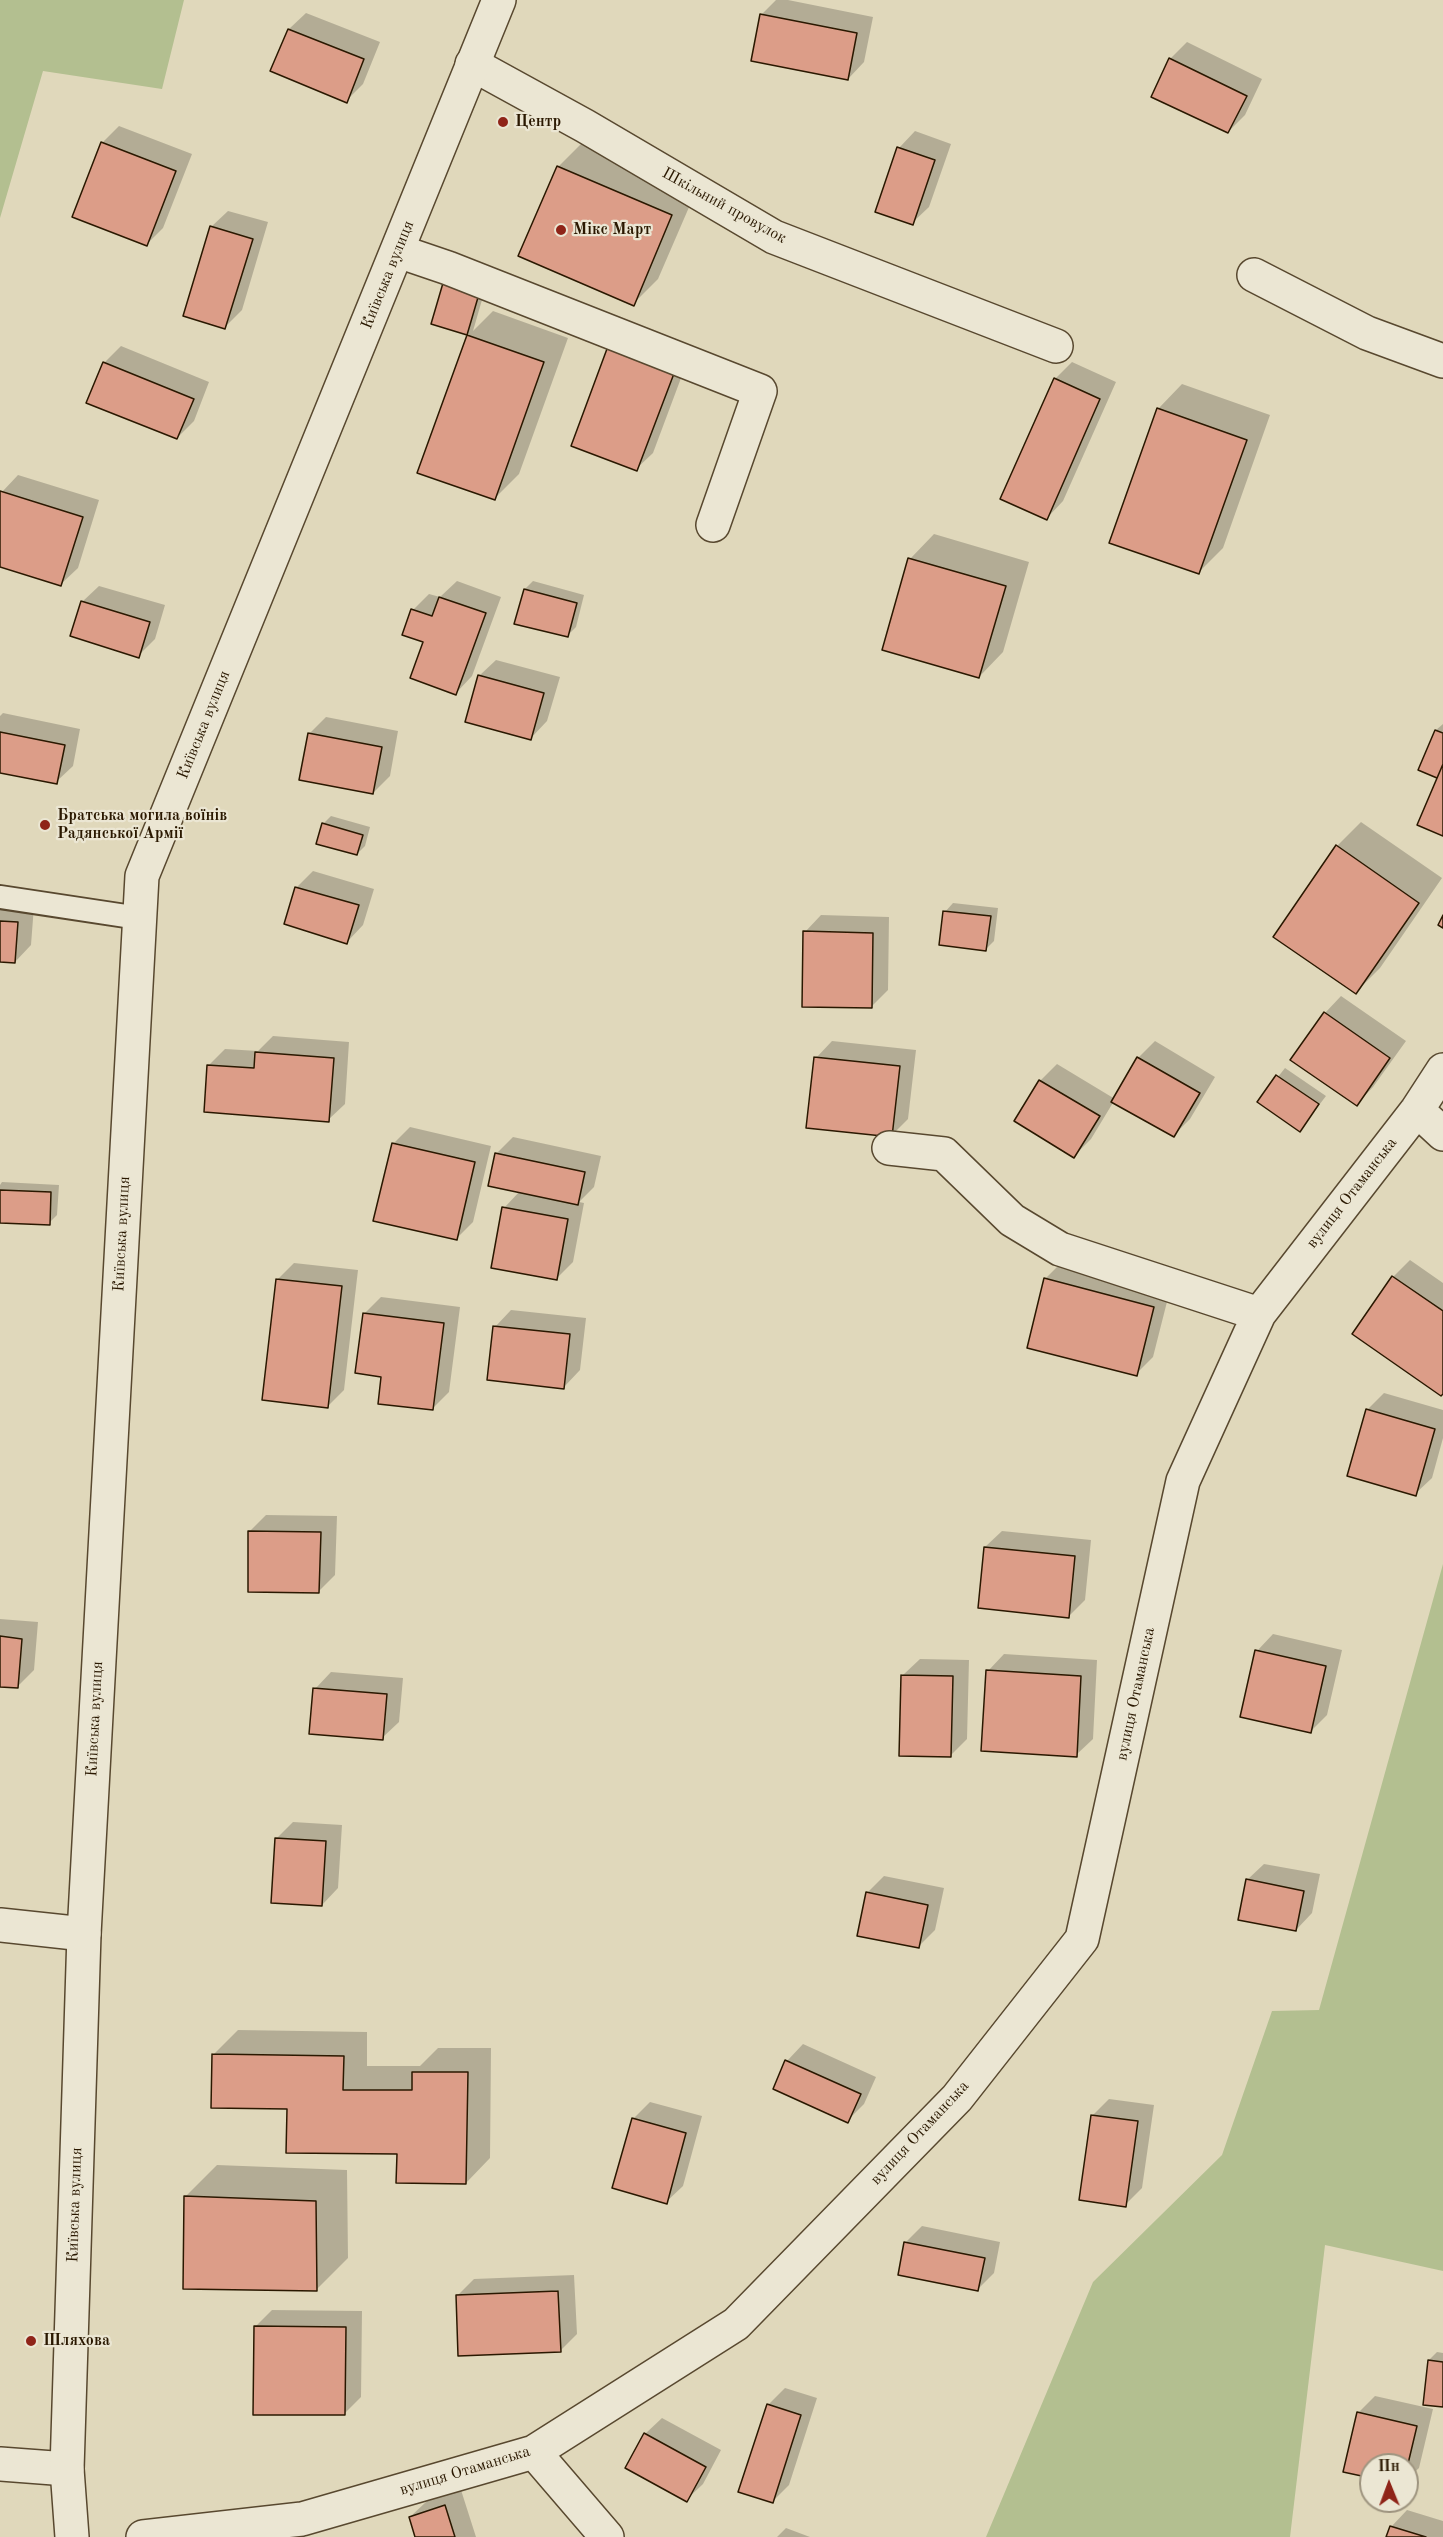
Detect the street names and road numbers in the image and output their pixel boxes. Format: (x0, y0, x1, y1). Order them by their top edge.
street label: Шкільний провулок (658, 164, 790, 248)
street label: Київська вулиця (357, 218, 419, 332)
street label: Київська вулиця (173, 668, 235, 782)
street label: вулиця Отаманська (1303, 1134, 1401, 1252)
street label: Київська вулиця (109, 1176, 135, 1292)
street label: вулиця Отаманська (1113, 1626, 1159, 1762)
street label: Київська вулиця (82, 1661, 108, 1777)
street label: вулиця Отаманська (867, 2077, 973, 2189)
street label: Київська вулиця (63, 2147, 87, 2263)
street label: вулиця Отаманська (397, 2442, 533, 2500)

